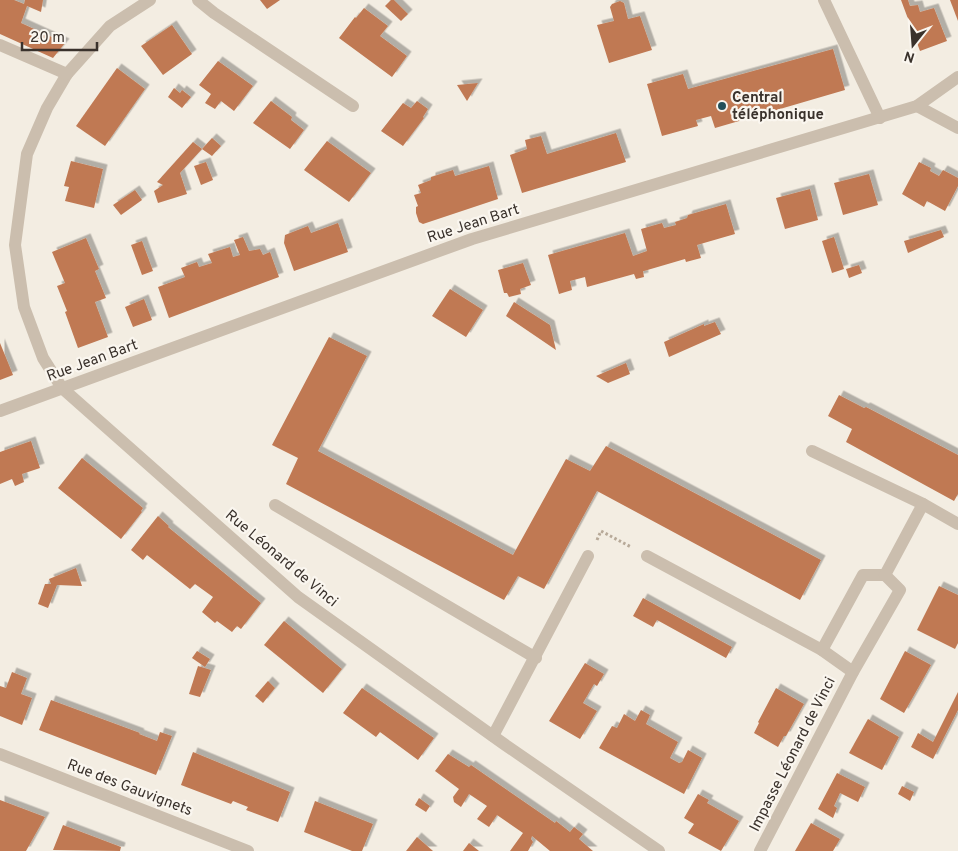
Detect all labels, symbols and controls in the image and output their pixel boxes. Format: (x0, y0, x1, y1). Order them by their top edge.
scale bar (22, 20, 98, 52)
north arrow (888, 20, 938, 70)
text: 20 m (30, 29, 65, 48)
text: N (902, 46, 917, 66)
place label: Central téléphonique (732, 89, 824, 125)
marker: Central téléphonique (716, 100, 728, 112)
street label: Rue Jean Bart (425, 201, 522, 248)
street label: Rue Jean Bart (44, 336, 141, 387)
street label: Rue Léonard de Vinci (221, 506, 341, 612)
street label: Impasse Léonard de Vinci (746, 674, 841, 835)
street label: Rue des Gauvignets (64, 756, 195, 821)

